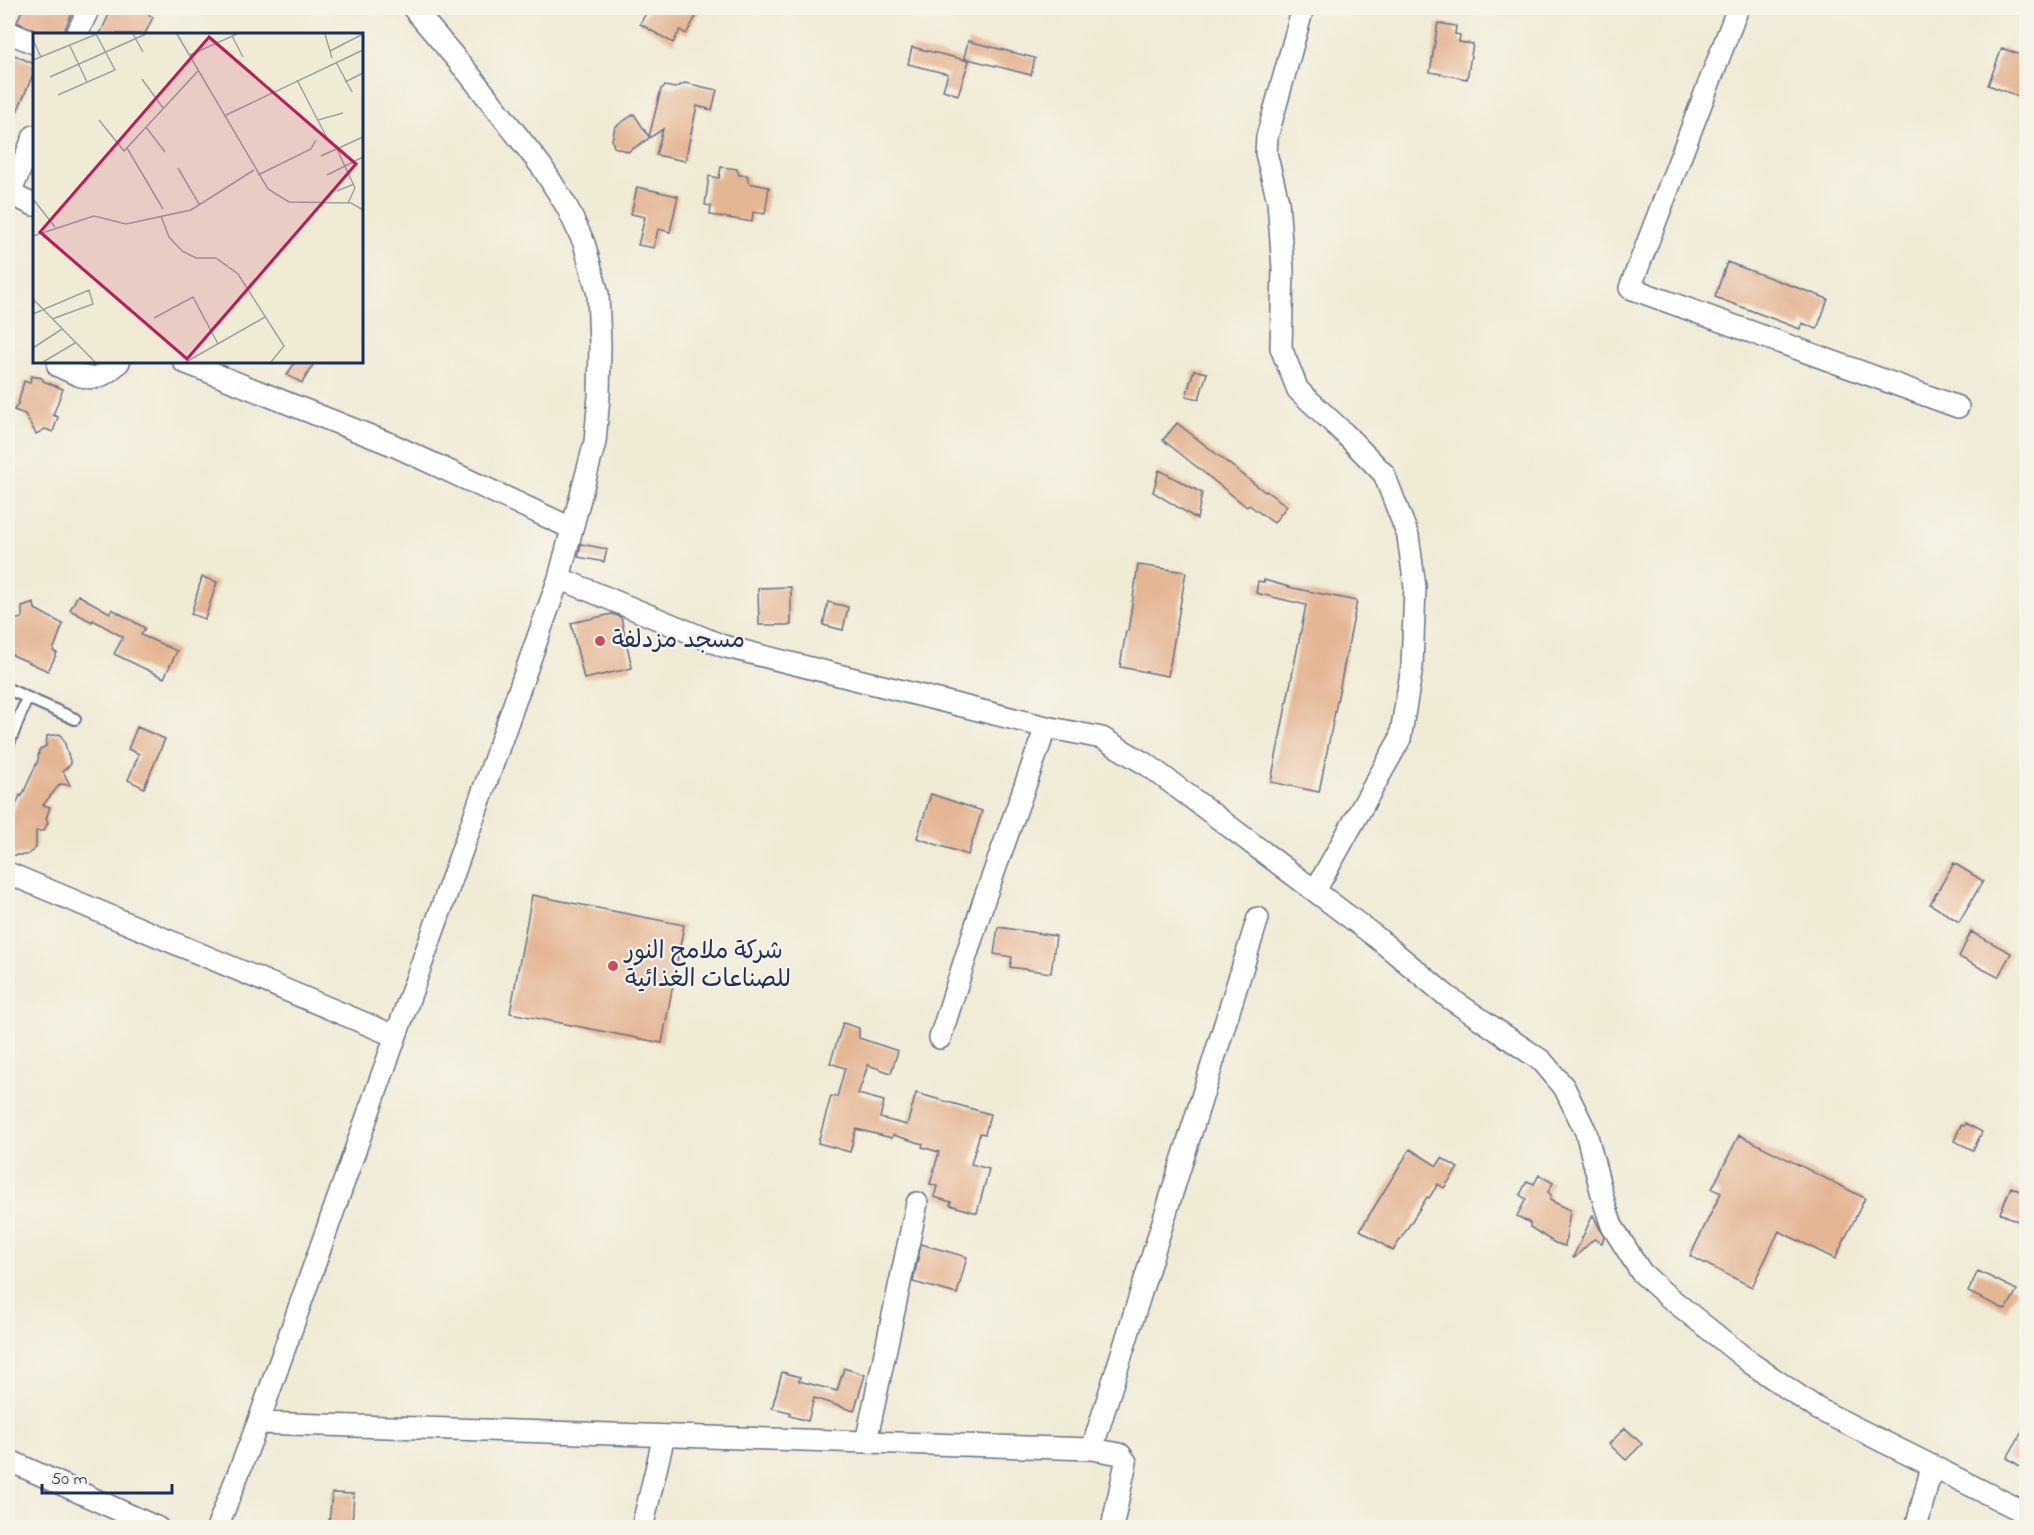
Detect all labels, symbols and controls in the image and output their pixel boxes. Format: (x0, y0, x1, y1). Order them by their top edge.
inset map (33, 33, 363, 363)
place label: مسجد مزدلفة (612, 624, 745, 659)
marker: مسجد مزدلفة (593, 634, 607, 648)
place label: شركة ملامح النور للصناعات الغذائية (623, 935, 791, 998)
marker: شركة ملامح النور للصناعات الغذائية (606, 959, 620, 973)
scale bar (42, 1457, 172, 1495)
text: 50 m (51, 1467, 88, 1493)

